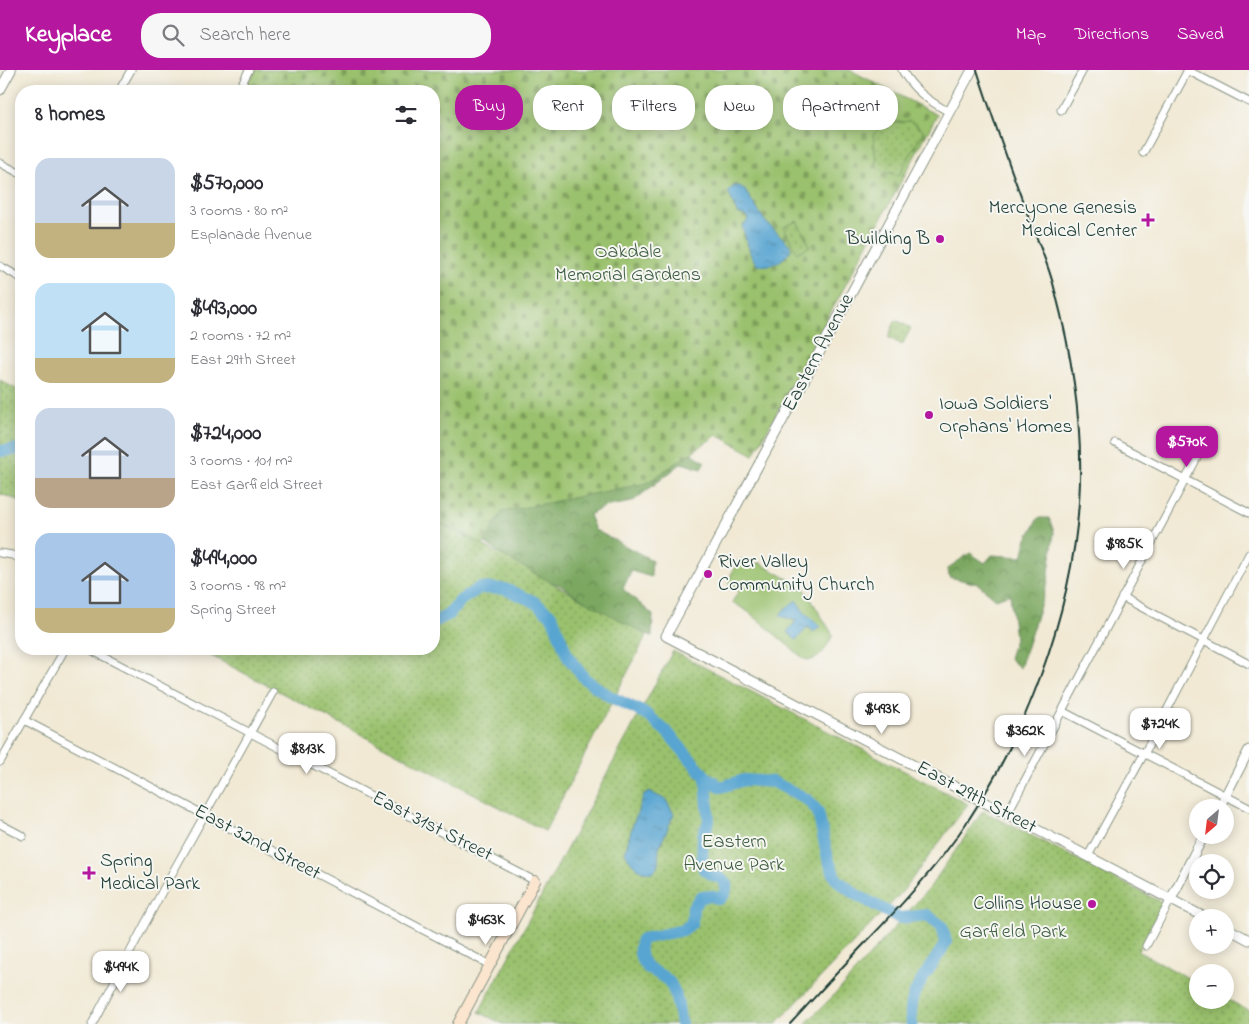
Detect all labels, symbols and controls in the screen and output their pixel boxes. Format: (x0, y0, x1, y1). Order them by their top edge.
search box (141, 13, 491, 58)
text: Keyplace (25, 18, 111, 53)
icon: search (159, 21, 187, 49)
text: Search here (199, 22, 291, 49)
text: Map (1016, 22, 1046, 48)
text: Directions (1074, 22, 1149, 48)
text: Saved (1177, 22, 1224, 48)
chip: Buy (455, 85, 523, 130)
chip: Rent (533, 85, 602, 130)
chip: Filters (612, 85, 695, 130)
chip: New (705, 85, 773, 130)
chip: Apartment (783, 85, 898, 130)
text: 8 homes (35, 100, 105, 130)
icon: filters (392, 101, 420, 129)
text: $570,000 (190, 169, 263, 199)
icon: home (75, 178, 135, 238)
place label: MercyOne Genesis Medical Center (988, 194, 1138, 246)
text: 3 rooms · 80 m² (190, 199, 288, 223)
marker: MercyOne Genesis Medical Center (1141, 213, 1155, 227)
text: Esplanade Avenue (190, 223, 312, 247)
place label: Building B (845, 225, 930, 255)
marker: Building B (934, 233, 946, 245)
park label: Oakdale Memorial Gardens (555, 238, 701, 290)
street label: Eastern Avenue (776, 289, 862, 417)
text: $493,000 (190, 294, 257, 324)
icon: home (75, 303, 135, 363)
text: 2 rooms · 72 m² (190, 324, 291, 348)
text: East 29th Street (190, 348, 296, 372)
place label: Iowa Soldiers' Orphans' Homes (939, 390, 1073, 442)
marker: Iowa Soldiers' Orphans' Homes (923, 409, 935, 421)
text: $724,000 (190, 419, 261, 449)
pin: $570K (1152, 426, 1222, 468)
icon: home (75, 428, 135, 488)
text: $570K (1167, 430, 1207, 454)
text: 3 rooms · 101 m² (190, 449, 292, 473)
text: East Garfield Street (190, 473, 323, 497)
pin: $985K (1089, 528, 1159, 570)
text: $985K (1105, 532, 1143, 556)
text: $494,000 (190, 544, 257, 574)
place label: River Valley Community Church (718, 548, 875, 600)
icon: home (75, 553, 135, 613)
marker: River Valley Community Church (702, 568, 714, 580)
text: 3 rooms · 98 m² (190, 574, 286, 598)
text: Spring Street (190, 598, 276, 622)
pin: $493K (847, 692, 917, 735)
text: $493K (864, 697, 900, 721)
pin: $724K (1125, 708, 1195, 750)
text: $724K (1141, 712, 1179, 736)
pin: $362K (990, 714, 1060, 757)
text: $362K (1005, 719, 1045, 743)
pin: $813K (272, 732, 342, 775)
text: $813K (289, 737, 325, 761)
street label: East 29th Street (911, 754, 1042, 842)
street label: East 31st Street (367, 784, 498, 870)
street label: East 32nd Street (189, 797, 326, 889)
north arrow (1189, 799, 1234, 844)
map controls (1189, 799, 1234, 1009)
park label: Eastern Avenue Park (684, 828, 785, 880)
place label: Spring Medical Park (100, 847, 200, 899)
button: locate (1189, 854, 1234, 899)
marker: Spring Medical Park (82, 866, 96, 880)
place label: Collins House (973, 890, 1082, 919)
marker: Collins House (1086, 898, 1098, 910)
pin: $463K (451, 904, 521, 946)
text: $463K (467, 908, 505, 932)
button: + (1189, 909, 1234, 954)
park label: Garfield Park (959, 918, 1067, 947)
pin: $494K (86, 950, 156, 993)
text: $494K (103, 955, 139, 979)
button: − (1189, 964, 1234, 1009)

